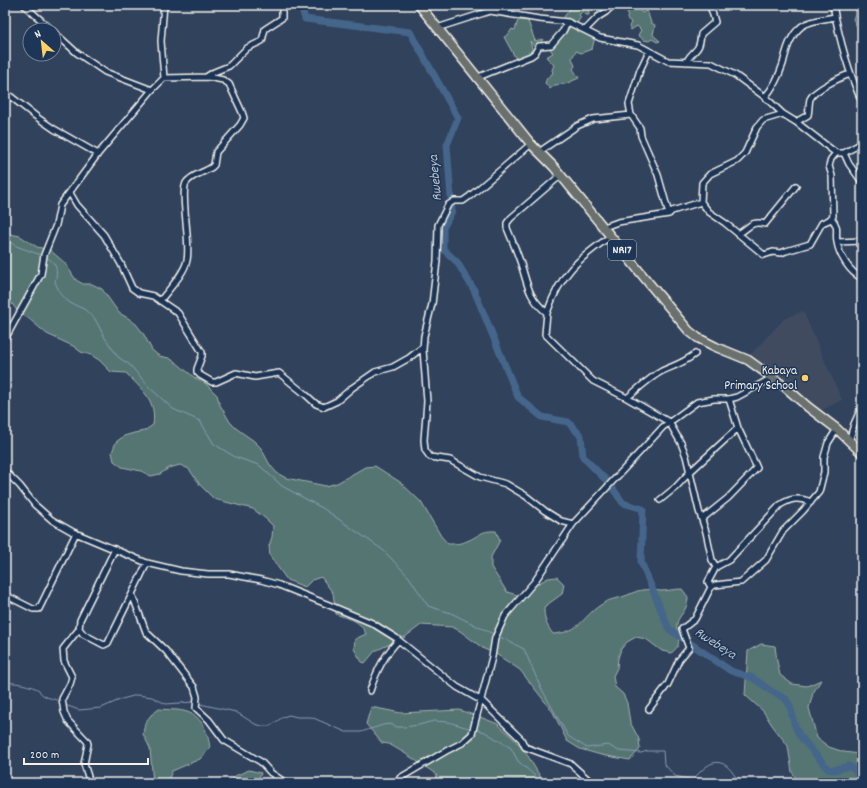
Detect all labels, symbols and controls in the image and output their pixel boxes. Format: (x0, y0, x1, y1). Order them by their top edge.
north arrow (22, 22, 62, 62)
text: N (32, 26, 45, 43)
water label: Rwebeya (424, 153, 448, 202)
road number: NR17 (608, 240, 636, 260)
place label: Kabaya Primary School (724, 362, 798, 396)
marker: Kabaya Primary School (800, 373, 810, 383)
water label: Rwebeya (690, 623, 741, 666)
scale bar (24, 740, 148, 766)
text: 200 m (30, 747, 59, 764)

